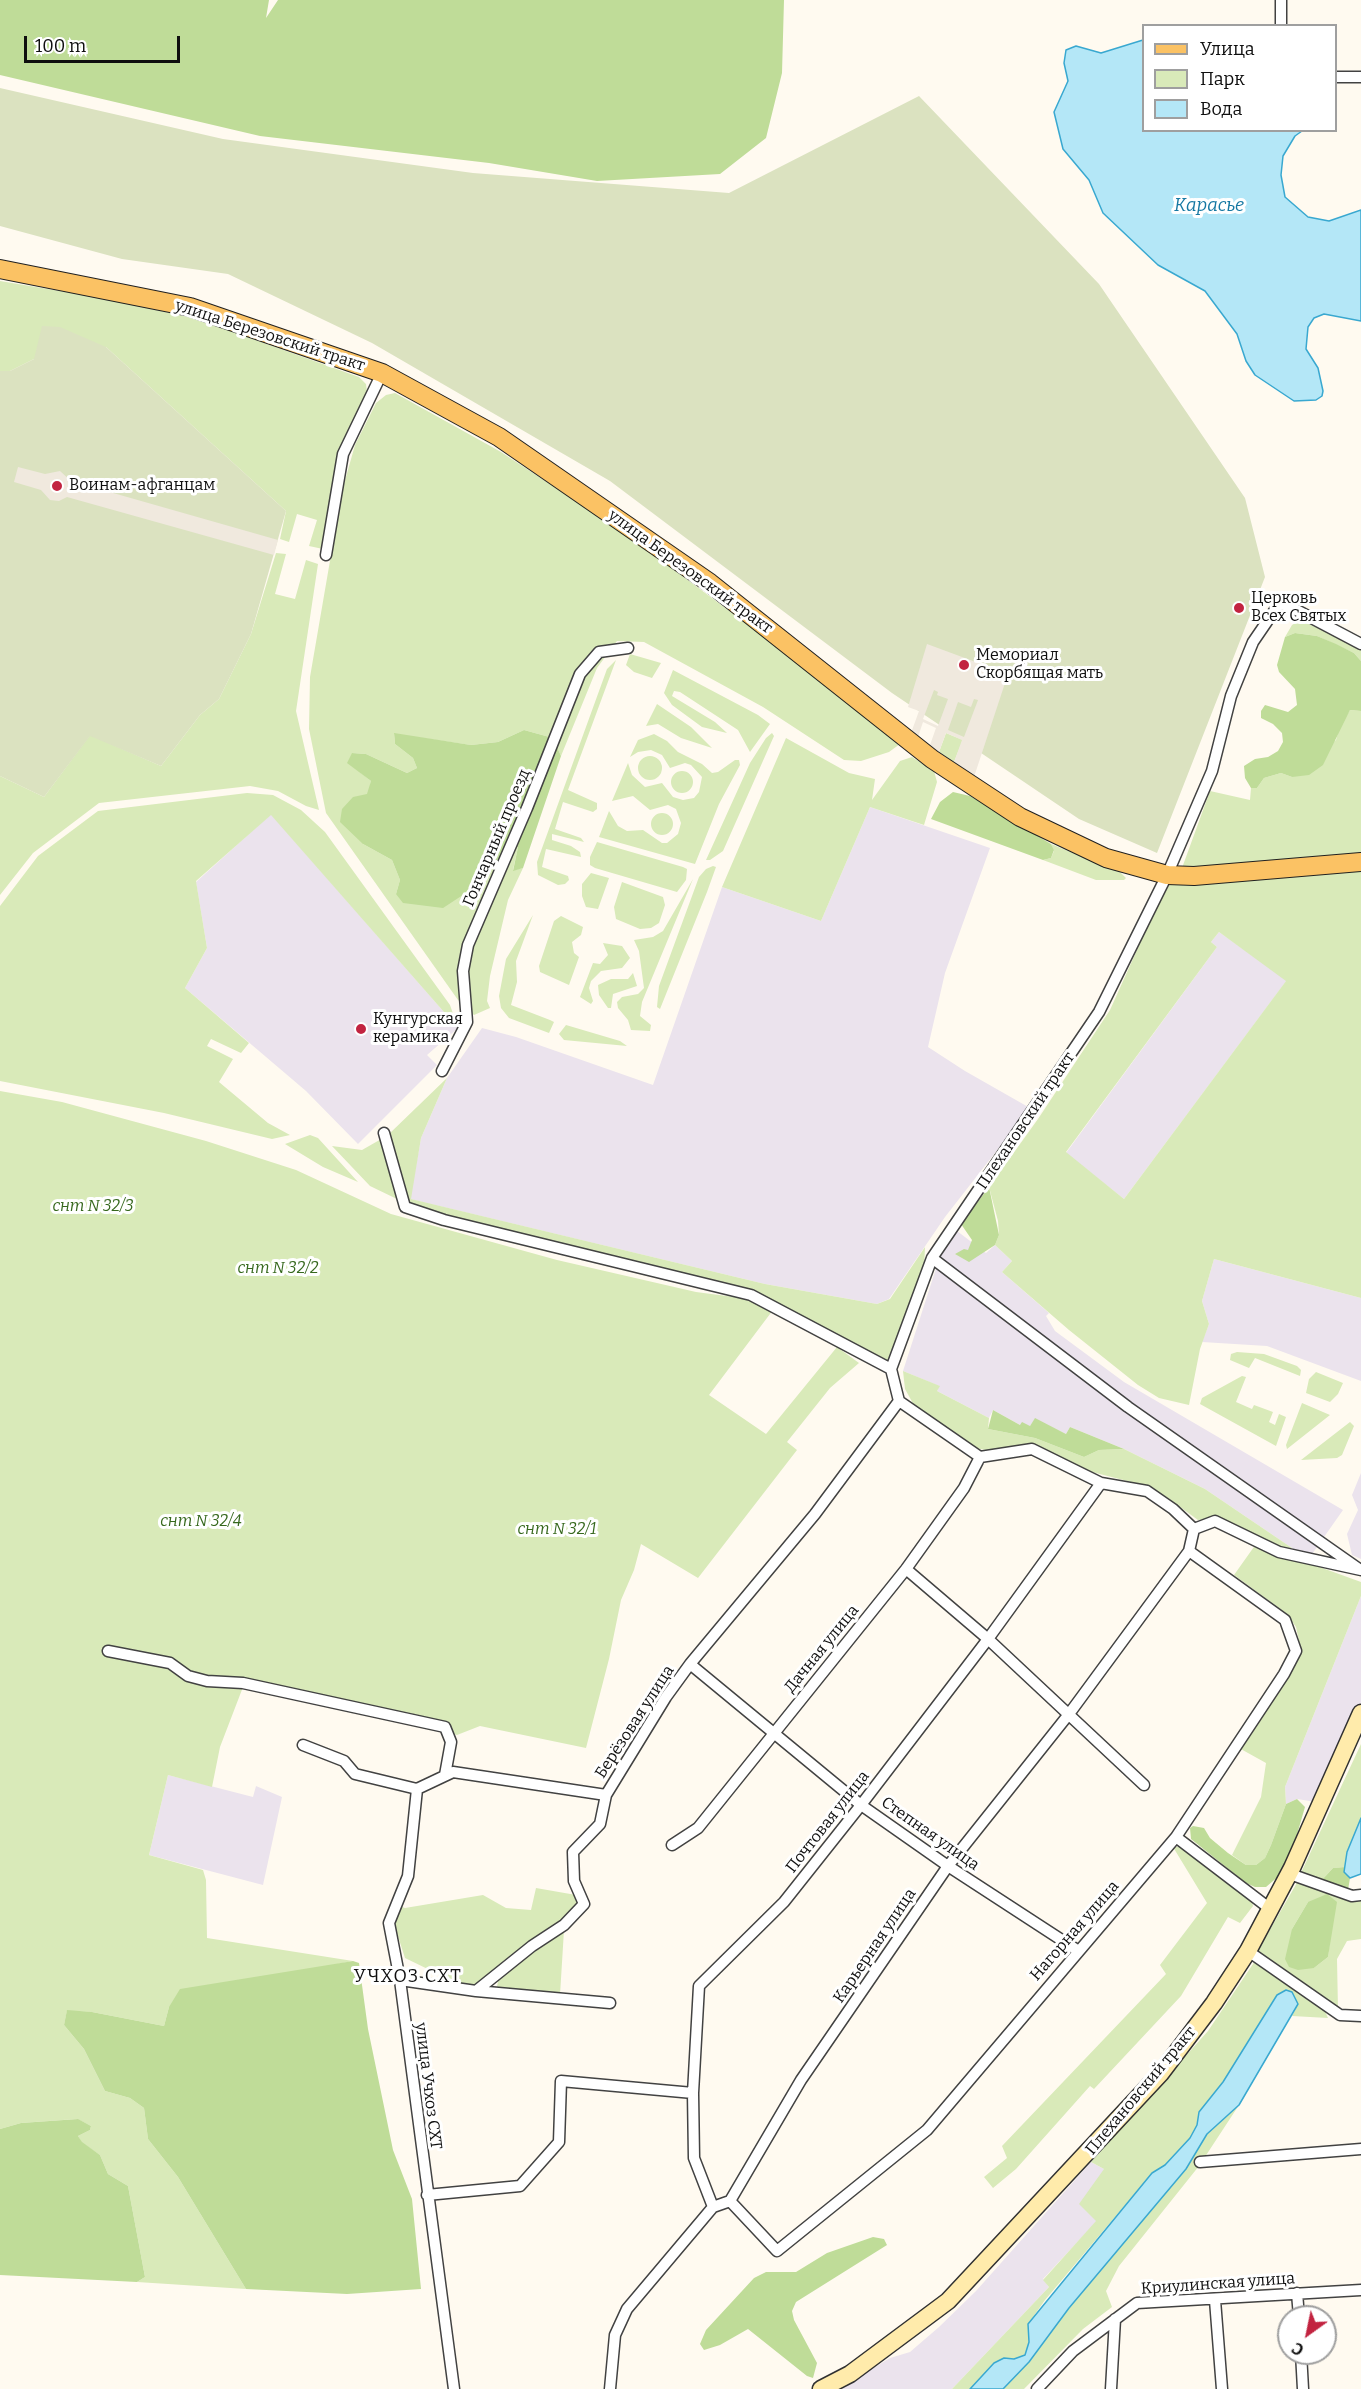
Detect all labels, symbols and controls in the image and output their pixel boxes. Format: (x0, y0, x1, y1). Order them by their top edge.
scale bar (27, 24, 183, 62)
legend (1142, 24, 1337, 132)
text: 100 m (35, 35, 86, 57)
text: Улица (1200, 38, 1255, 60)
text: Парк (1200, 68, 1245, 90)
text: Вода (1200, 98, 1242, 120)
water label: Карасье (1174, 195, 1244, 217)
street label: улица Березовский тракт (173, 296, 367, 376)
place label: Воинам-афганцам (69, 476, 215, 496)
marker: Воинам-афганцам (50, 479, 64, 493)
street label: улица Березовский тракт (604, 506, 776, 638)
place label: Церковь Всех Святых (1251, 589, 1346, 627)
marker: Церковь Всех Святых (1232, 601, 1246, 615)
place label: Мемориал Скорбящая мать (976, 646, 1103, 684)
marker: Мемориал Скорбящая мать (957, 658, 971, 672)
street label: Гончарный проезд (459, 766, 535, 910)
place label: Кунгурская керамика (373, 1010, 463, 1048)
marker: Кунгурская керамика (354, 1022, 368, 1036)
street label: Плехановский тракт (973, 1049, 1079, 1193)
park label: снт N 32/3 (52, 1197, 134, 1217)
park label: снт N 32/2 (238, 1259, 318, 1279)
park label: снт N 32/4 (160, 1512, 242, 1532)
park label: снт N 32/1 (518, 1520, 596, 1540)
street label: Дачная улица (781, 1601, 863, 1697)
street label: Берёзовая улица (591, 1662, 679, 1782)
street label: Почтовая улица (782, 1767, 874, 1877)
street label: Степная улица (877, 1793, 983, 1875)
street label: Нагорная улица (1027, 1877, 1123, 1985)
street label: Карьерная улица (830, 1885, 920, 2007)
district label: УЧХОЗ СХТ (354, 1966, 462, 1988)
street label: улица Учхоз СХТ (411, 2021, 445, 2151)
street label: Плехановский тракт (1082, 2023, 1200, 2159)
street label: Криулинская улица (1140, 2269, 1296, 2299)
north arrow (1277, 2305, 1337, 2365)
text: С (1289, 2338, 1307, 2360)

